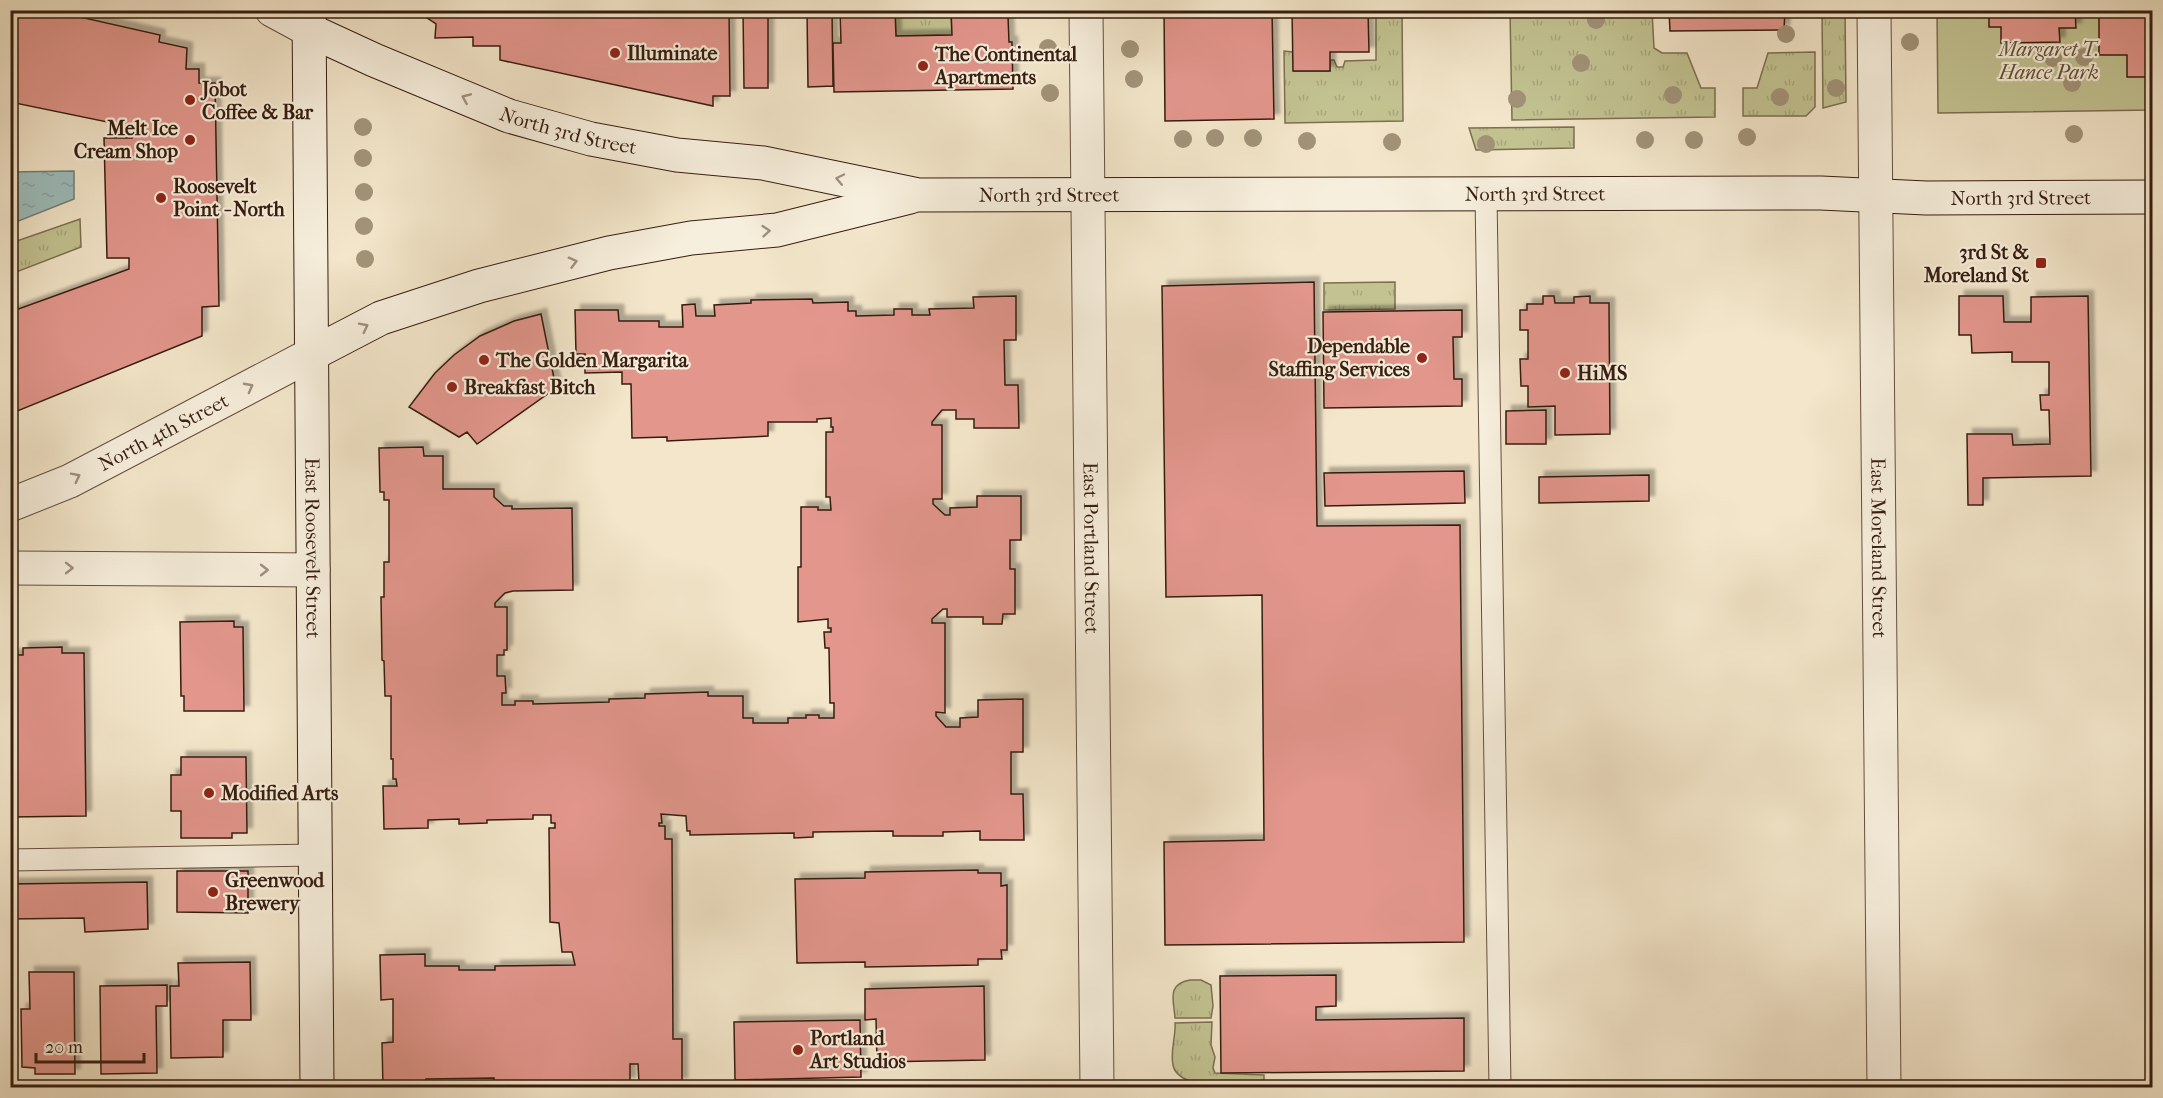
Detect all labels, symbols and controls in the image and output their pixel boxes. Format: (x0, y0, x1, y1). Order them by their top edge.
park label: Margaret T. Hance Park (1997, 38, 2099, 84)
place label: Illuminate (627, 42, 718, 65)
place label: The Continental Apartments (933, 43, 1077, 89)
marker: Illuminate (608, 46, 622, 60)
marker: The Continental Apartments (916, 59, 930, 73)
place label: Jobot Coffee & Bar (200, 78, 313, 124)
marker: Jobot Coffee & Bar (183, 93, 197, 107)
one-way arrow (462, 93, 473, 105)
street label: North 3rd Street (496, 102, 639, 159)
place label: Melt Ice Cream Shop (74, 117, 178, 163)
marker: Melt Ice Cream Shop (183, 133, 197, 147)
one-way arrow (835, 173, 845, 186)
place label: Roosevelt Point - North (173, 175, 285, 221)
street label: North 3rd Street (1465, 182, 1605, 205)
street label: North 3rd Street (979, 183, 1119, 206)
street label: North 3rd Street (1950, 186, 2091, 209)
marker: Roosevelt Point - North (154, 191, 168, 205)
one-way arrow (761, 225, 770, 238)
place label: 3rd St & Moreland St (1923, 241, 2030, 287)
one-way arrow (568, 256, 578, 269)
marker: 3rd St & Moreland St (2034, 256, 2048, 270)
one-way arrow (358, 323, 369, 334)
place label: Dependable Staffing Services (1269, 335, 1411, 381)
place label: The Golden Margarita (495, 349, 689, 372)
marker: Dependable Staffing Services (1415, 351, 1429, 365)
marker: The Golden Margarita (477, 353, 491, 367)
place label: HiMS (1577, 362, 1627, 385)
marker: HiMS (1558, 366, 1572, 380)
place label: Breakfast Bitch (464, 376, 596, 399)
marker: Breakfast Bitch (445, 380, 459, 394)
one-way arrow (243, 383, 253, 394)
street label: North 4th Street (94, 389, 232, 476)
street label: East Roosevelt Street (301, 457, 325, 639)
street label: East Moreland Street (1867, 457, 1891, 639)
street label: East Portland Street (1079, 462, 1104, 634)
one-way arrow (70, 473, 81, 485)
one-way arrow (64, 562, 73, 575)
one-way arrow (259, 564, 268, 576)
place label: Modified Arts (220, 782, 339, 805)
marker: Modified Arts (202, 786, 216, 800)
place label: Greenwood Brewery (225, 869, 325, 915)
marker: Greenwood Brewery (206, 885, 220, 899)
scale bar (36, 1026, 144, 1064)
place label: Portland Art Studios (808, 1027, 907, 1073)
text: 20 m (45, 1037, 83, 1058)
marker: Portland Art Studios (791, 1043, 805, 1057)

